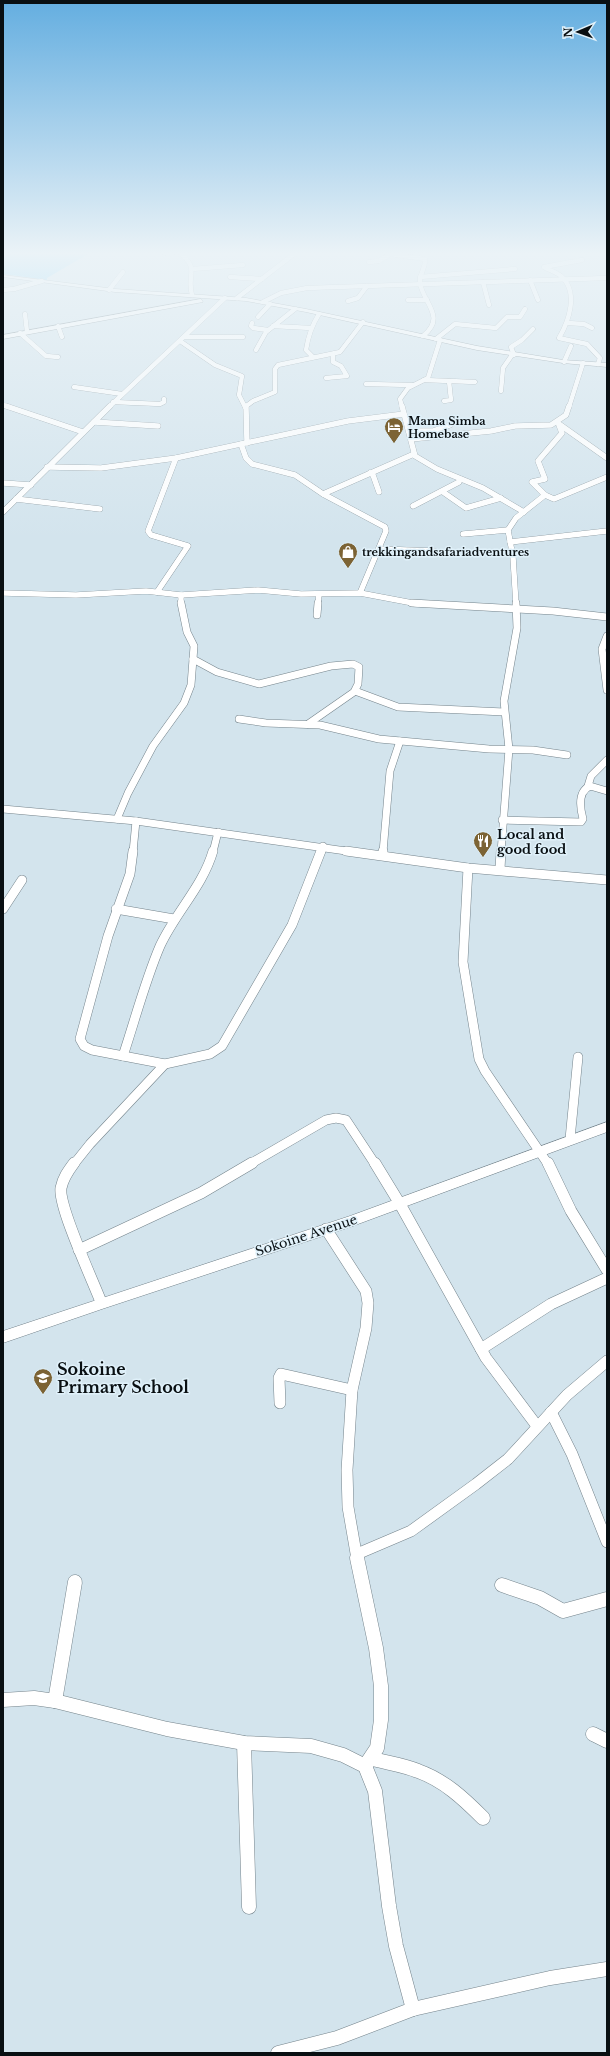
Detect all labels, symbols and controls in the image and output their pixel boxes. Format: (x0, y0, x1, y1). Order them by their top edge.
north arrow (558, 12, 598, 52)
text: N (561, 26, 575, 38)
place label: Mama Simba Homebase (408, 414, 486, 441)
hotel icon: Mama Simba Homebase (383, 416, 405, 444)
shop icon: trekkingandsafariadventures (337, 541, 359, 569)
place label: trekkingandsafariadventures (362, 545, 529, 559)
place label: Local and good food (497, 826, 566, 858)
restaurant icon: Local and good food (472, 830, 494, 858)
street label: Sokoine Avenue (253, 1211, 359, 1260)
place label: Sokoine Primary School (57, 1359, 189, 1397)
school or university icon: Sokoine Primary School (32, 1367, 54, 1395)

